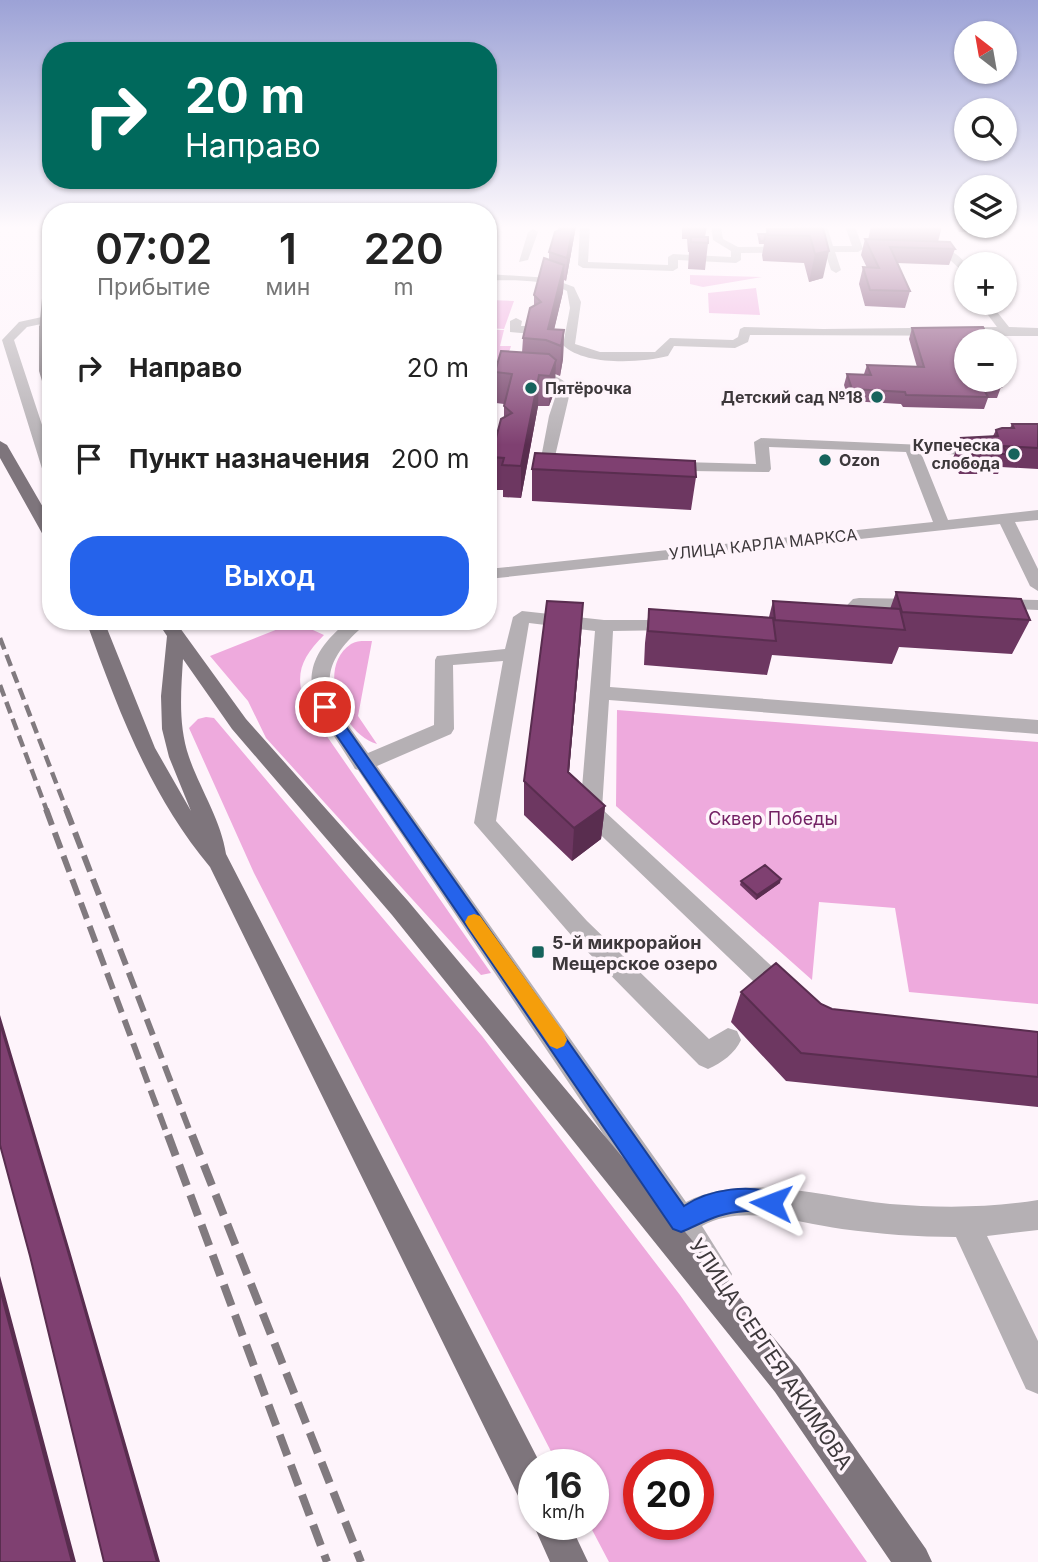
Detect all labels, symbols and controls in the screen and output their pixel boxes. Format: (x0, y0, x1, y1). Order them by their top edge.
north arrow (954, 21, 1017, 84)
map controls (954, 21, 1017, 392)
text: 20 m (185, 66, 305, 125)
icon: right (70, 70, 161, 161)
button: search (954, 98, 1017, 161)
text: Направо (185, 126, 321, 165)
button: layers (954, 175, 1017, 238)
text: 07:02 (95, 223, 212, 274)
text: 1 (279, 223, 297, 274)
text: 220 (364, 223, 444, 274)
button: + (954, 252, 1017, 315)
text: Прибытие (97, 273, 210, 301)
text: мин (265, 273, 310, 301)
text: m (394, 273, 414, 301)
button: − (954, 329, 1017, 392)
icon: right (70, 349, 108, 387)
text: Направо (129, 352, 242, 383)
text: 20 m (407, 352, 469, 383)
place label: Пятёрочка (545, 378, 632, 398)
marker: Пятёрочка (523, 380, 539, 396)
place label: Детский сад №18 (721, 387, 863, 407)
marker: Детский сад №18 (869, 389, 885, 405)
place label: Купеческа слобода (913, 435, 1000, 473)
icon: arrive (70, 440, 108, 478)
text: Пункт назначения (129, 443, 370, 474)
text: 200 m (391, 443, 469, 474)
marker: Купеческа слобода (1006, 446, 1022, 462)
place label: Ozon (839, 450, 880, 470)
marker: Ozon (817, 452, 833, 468)
street label: УЛИЦА КАРЛА МАРКСА (668, 524, 858, 564)
button: Выход (70, 536, 469, 616)
pin (295, 677, 355, 737)
icon: arrive (306, 688, 344, 726)
park label: Сквер Победы (708, 808, 838, 829)
place label: 5-й микрорайон Мещерское озеро (552, 932, 718, 974)
marker: 5-й микрорайон Мещерское озеро (530, 944, 546, 960)
position arrow (734, 1166, 808, 1240)
street label: УЛИЦА СЕРГЕЯ АКИМОВА (684, 1234, 858, 1474)
speed limit sign: 20 (623, 1449, 714, 1540)
text: 16 (545, 1464, 582, 1506)
text: km/h (542, 1501, 585, 1522)

